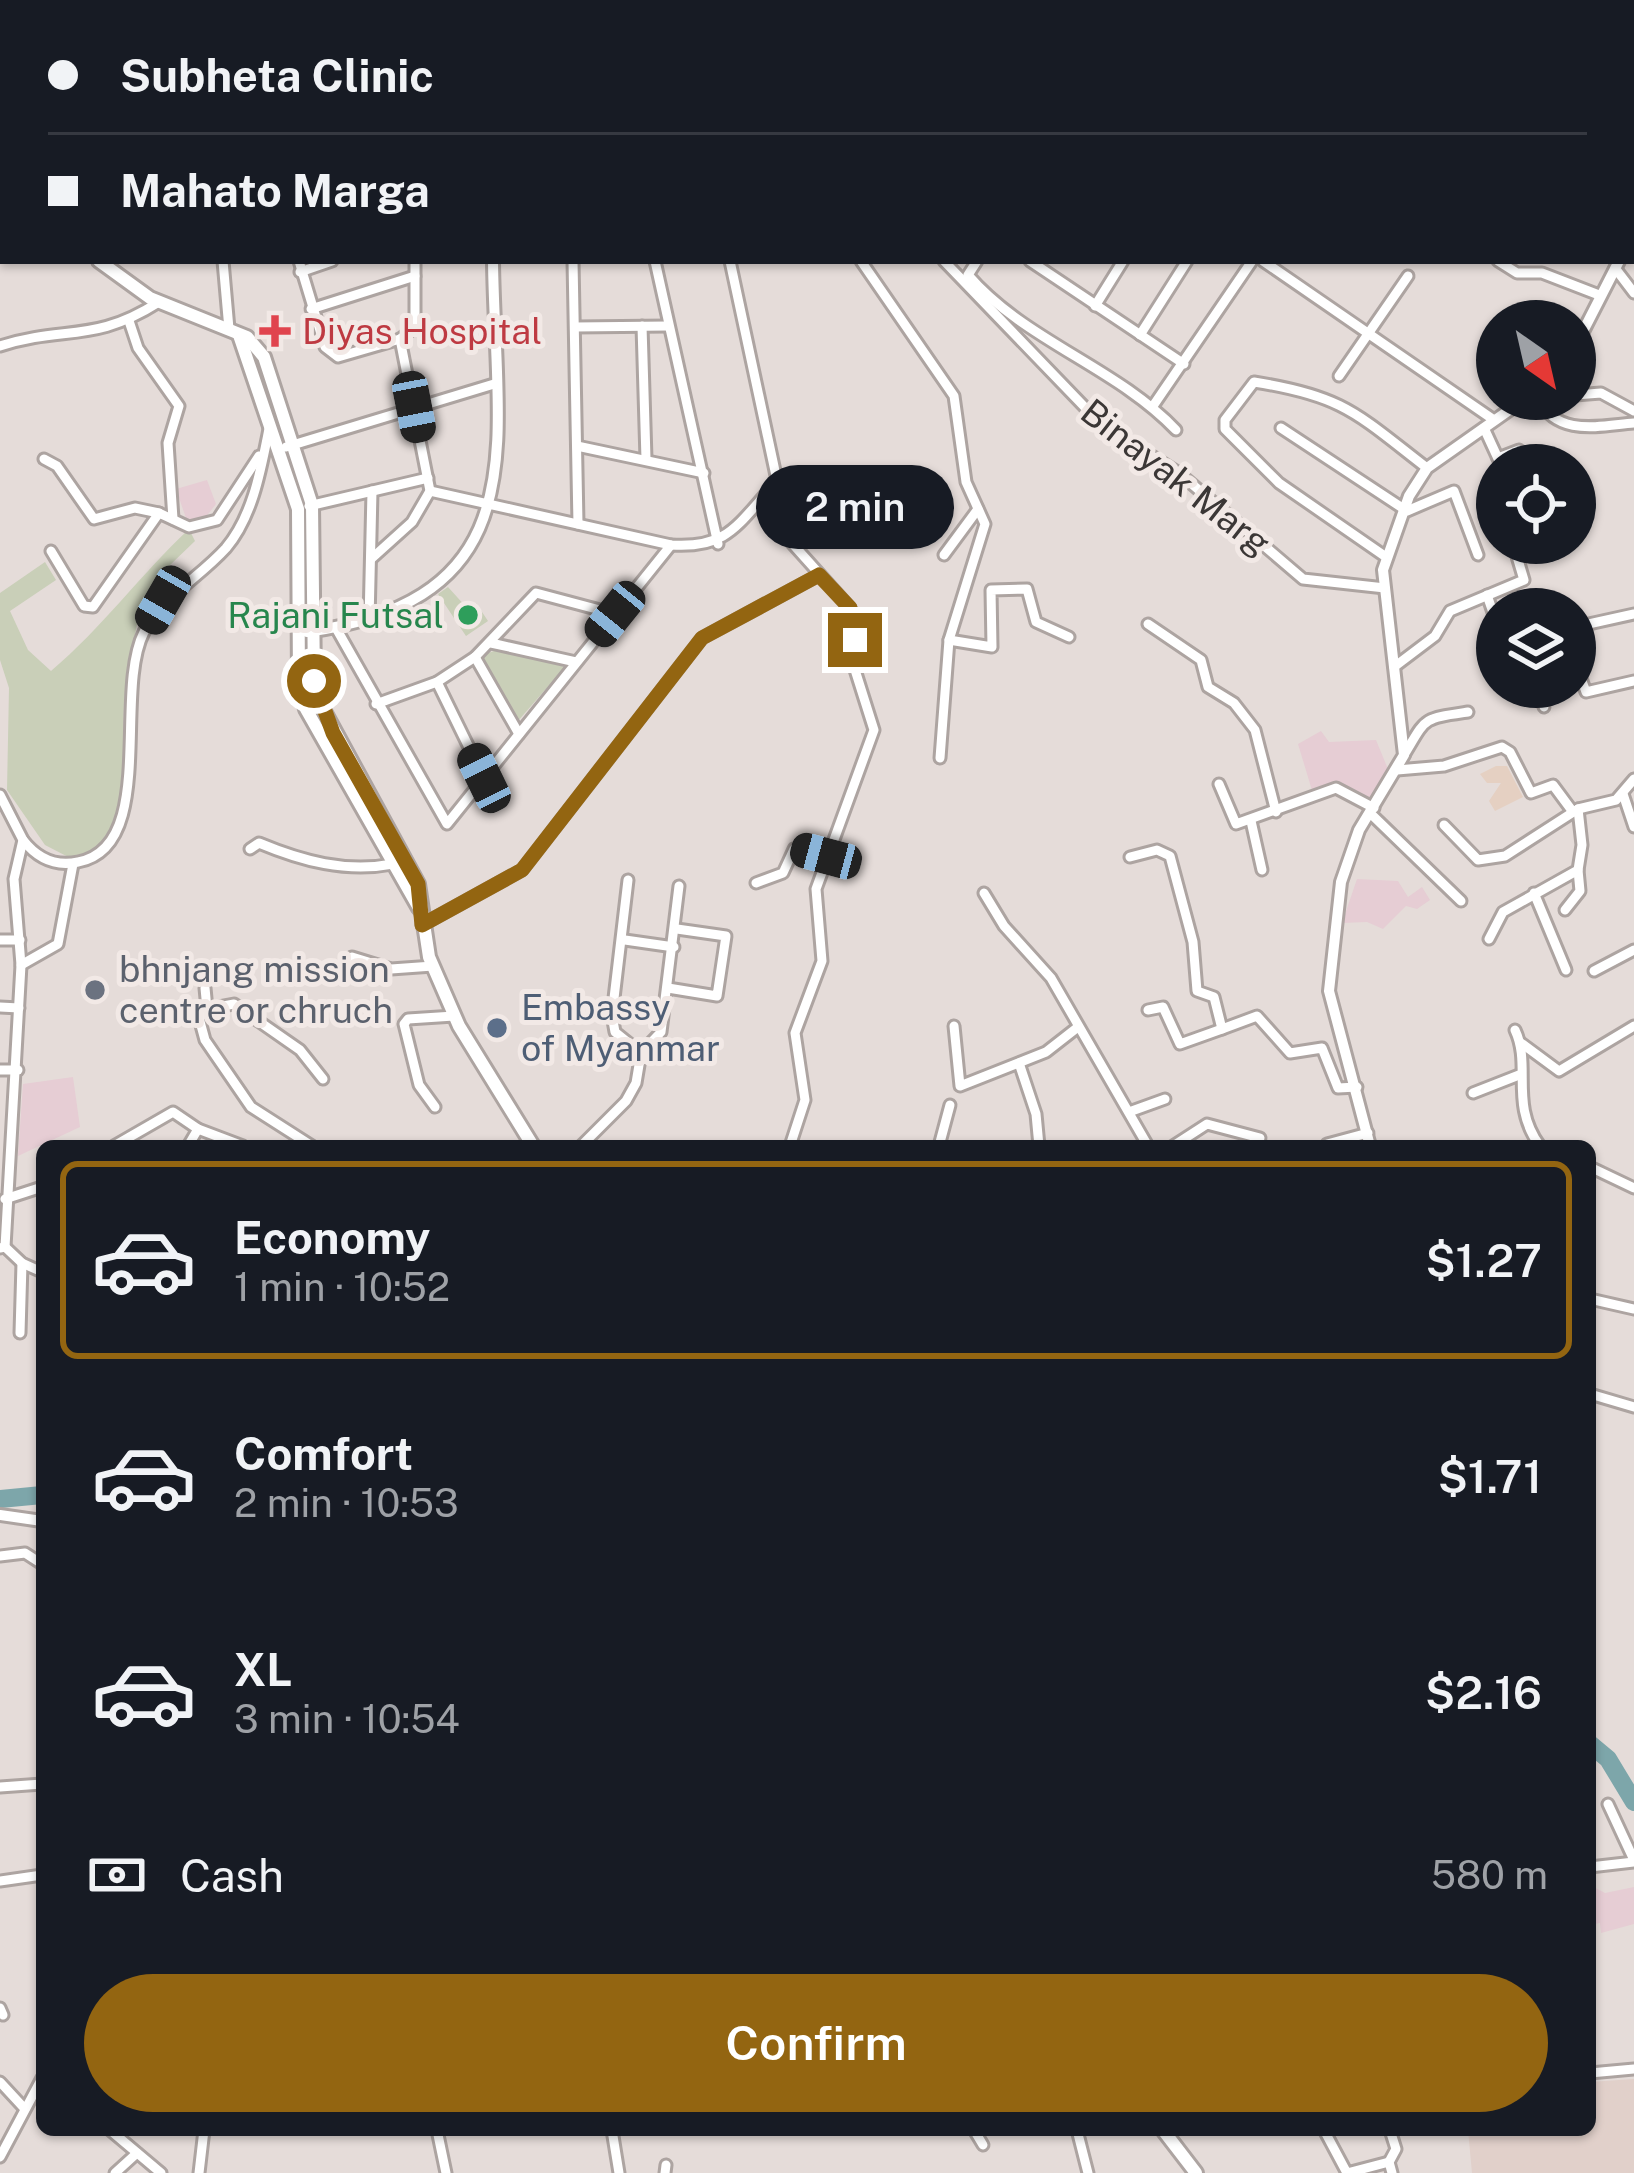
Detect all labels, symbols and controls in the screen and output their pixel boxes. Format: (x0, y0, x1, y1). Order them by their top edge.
text: Subheta Clinic (120, 49, 434, 102)
text: Mahato Marga (120, 164, 430, 217)
north arrow (1476, 300, 1596, 420)
map controls (1476, 300, 1596, 708)
place label: Diyas Hospital (302, 310, 542, 352)
marker: Diyas Hospital (259, 315, 291, 347)
car (389, 368, 439, 446)
street label: Binayak Marg (1073, 390, 1279, 564)
button: locate (1476, 444, 1596, 564)
callout: 2 min (756, 466, 954, 550)
text: 2 min (805, 484, 905, 530)
car (129, 560, 197, 640)
car (578, 575, 652, 653)
button: layers (1476, 588, 1596, 708)
place label: Rajani Futsal (227, 594, 444, 636)
marker: Rajani Futsal (455, 602, 481, 628)
route end (828, 613, 882, 667)
route start (287, 654, 341, 708)
car (452, 738, 516, 818)
car (787, 829, 865, 883)
place label: bhnjang mission centre or chruch (119, 948, 393, 1031)
marker: bhnjang mission centre or chruch (82, 977, 108, 1003)
place label: Embassy of Myanmar (521, 986, 720, 1069)
marker: Embassy of Myanmar (484, 1015, 510, 1041)
icon: car (90, 1206, 198, 1314)
text: Economy (234, 1211, 430, 1264)
text: $1.27 (1425, 1234, 1542, 1287)
text: 1 min · 10:52 (234, 1264, 450, 1310)
icon: car (90, 1422, 198, 1530)
text: Comfort (234, 1427, 413, 1480)
text: $1.71 (1438, 1450, 1542, 1503)
text: 2 min · 10:53 (234, 1480, 459, 1526)
icon: car (90, 1638, 198, 1746)
text: XL (234, 1643, 292, 1696)
text: $2.16 (1425, 1666, 1542, 1719)
text: 3 min · 10:54 (234, 1696, 460, 1742)
icon: cash (84, 1842, 150, 1908)
text: Cash (180, 1849, 284, 1902)
text: 580 m (1431, 1852, 1548, 1898)
button: Confirm (84, 1974, 1548, 2112)

